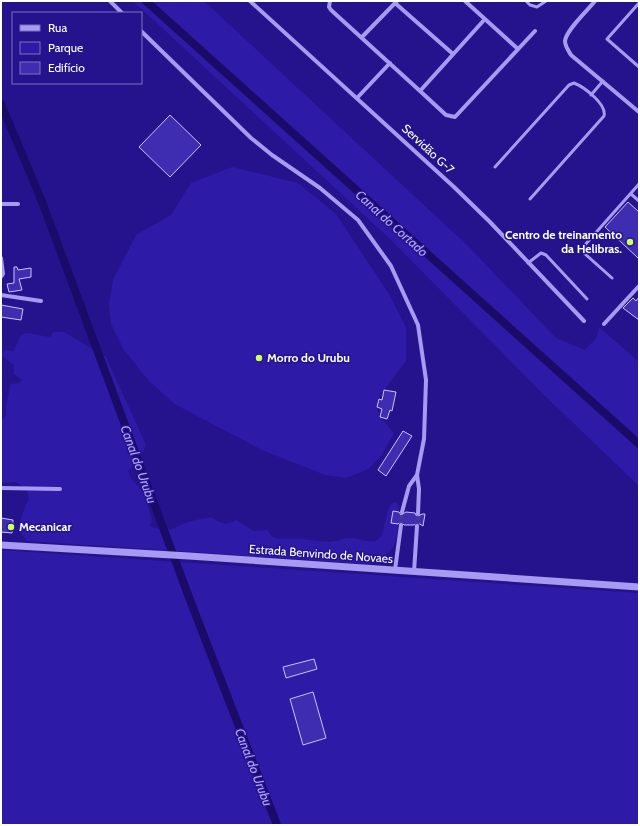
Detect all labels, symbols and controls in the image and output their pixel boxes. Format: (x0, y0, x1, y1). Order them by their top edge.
legend (12, 12, 142, 84)
text: Rua (48, 20, 67, 35)
text: Parque (48, 40, 83, 55)
text: Edifício (48, 60, 85, 75)
street label: Servidão G-7 (399, 121, 458, 177)
water label: Canal do Cortado (352, 186, 432, 260)
place label: Centro de treinamento da Helibras. (505, 227, 622, 256)
marker: Centro de treinamento da Helibras. (625, 237, 635, 247)
place label: Morro do Urubu (267, 350, 350, 365)
marker: Morro do Urubu (254, 353, 264, 363)
water label: Canal do Urubu (117, 423, 161, 506)
place label: Mecanicar (19, 519, 71, 534)
marker: Mecanicar (6, 522, 16, 532)
street label: Estrada Benvindo de Novaes (249, 541, 393, 566)
water label: Canal do Urubu (232, 726, 276, 809)

